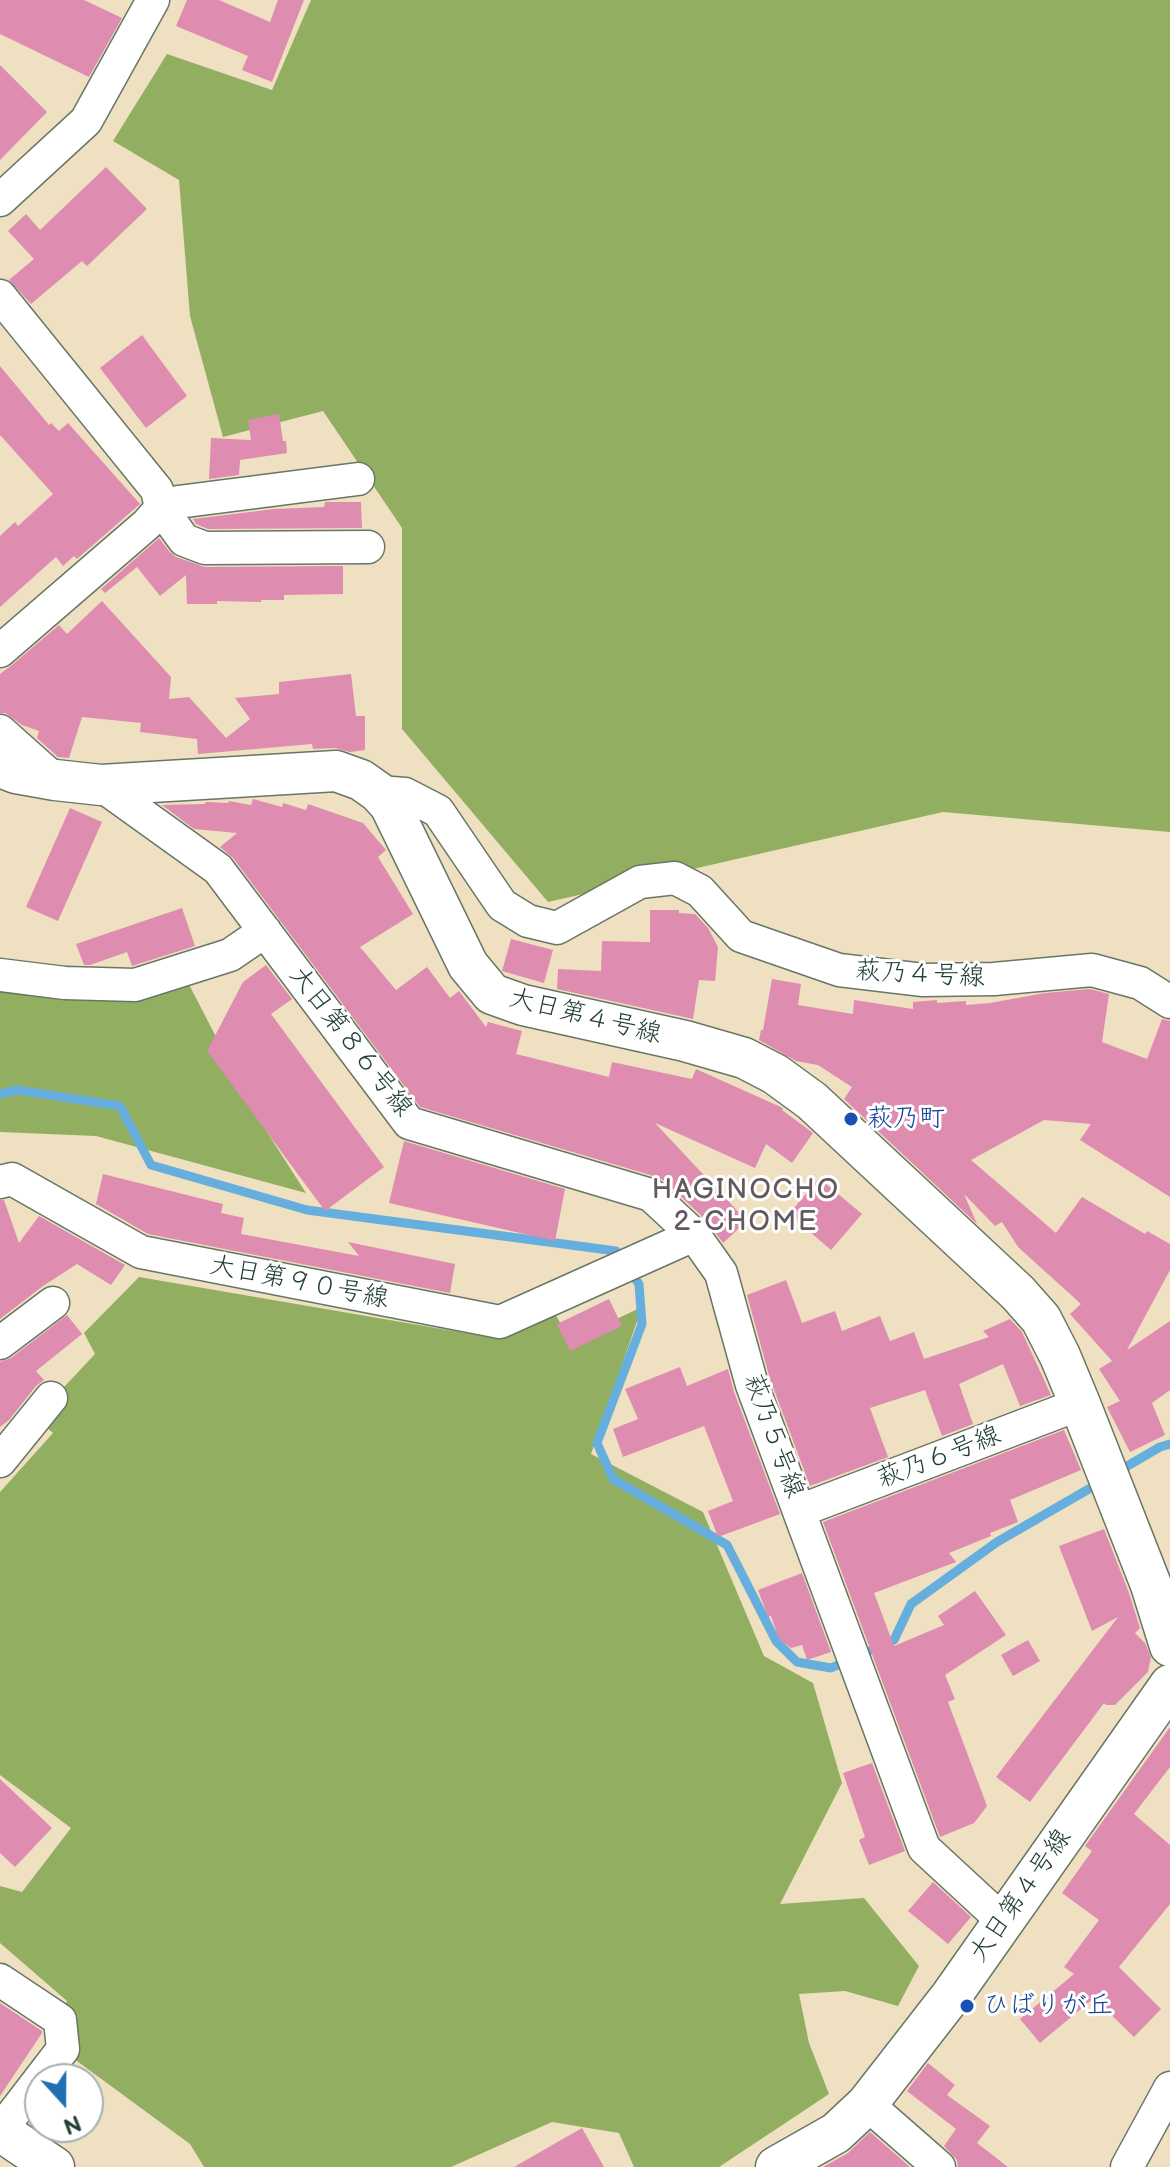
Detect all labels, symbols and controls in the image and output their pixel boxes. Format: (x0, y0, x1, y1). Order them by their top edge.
street label: 萩乃４号線 (854, 956, 986, 994)
street label: 大日第８６号線 (282, 961, 418, 1123)
street label: 大日第４号線 (506, 983, 664, 1051)
place label: 萩乃町 (867, 1103, 945, 1135)
marker: 萩乃町 (842, 1110, 860, 1128)
district label: HAGINOCHO 2-CHOME (652, 1174, 840, 1240)
street label: 大日第９０号線 (207, 1250, 391, 1316)
street label: 萩乃５号線 (736, 1370, 810, 1502)
street label: 萩乃６号線 (873, 1420, 1005, 1496)
street label: 大日第４号線 (963, 1823, 1079, 1969)
place label: ひばりが丘 (983, 1990, 1113, 2022)
marker: ひばりが丘 (958, 1997, 976, 2015)
north arrow (24, 2063, 104, 2143)
text: N (60, 2108, 85, 2140)

